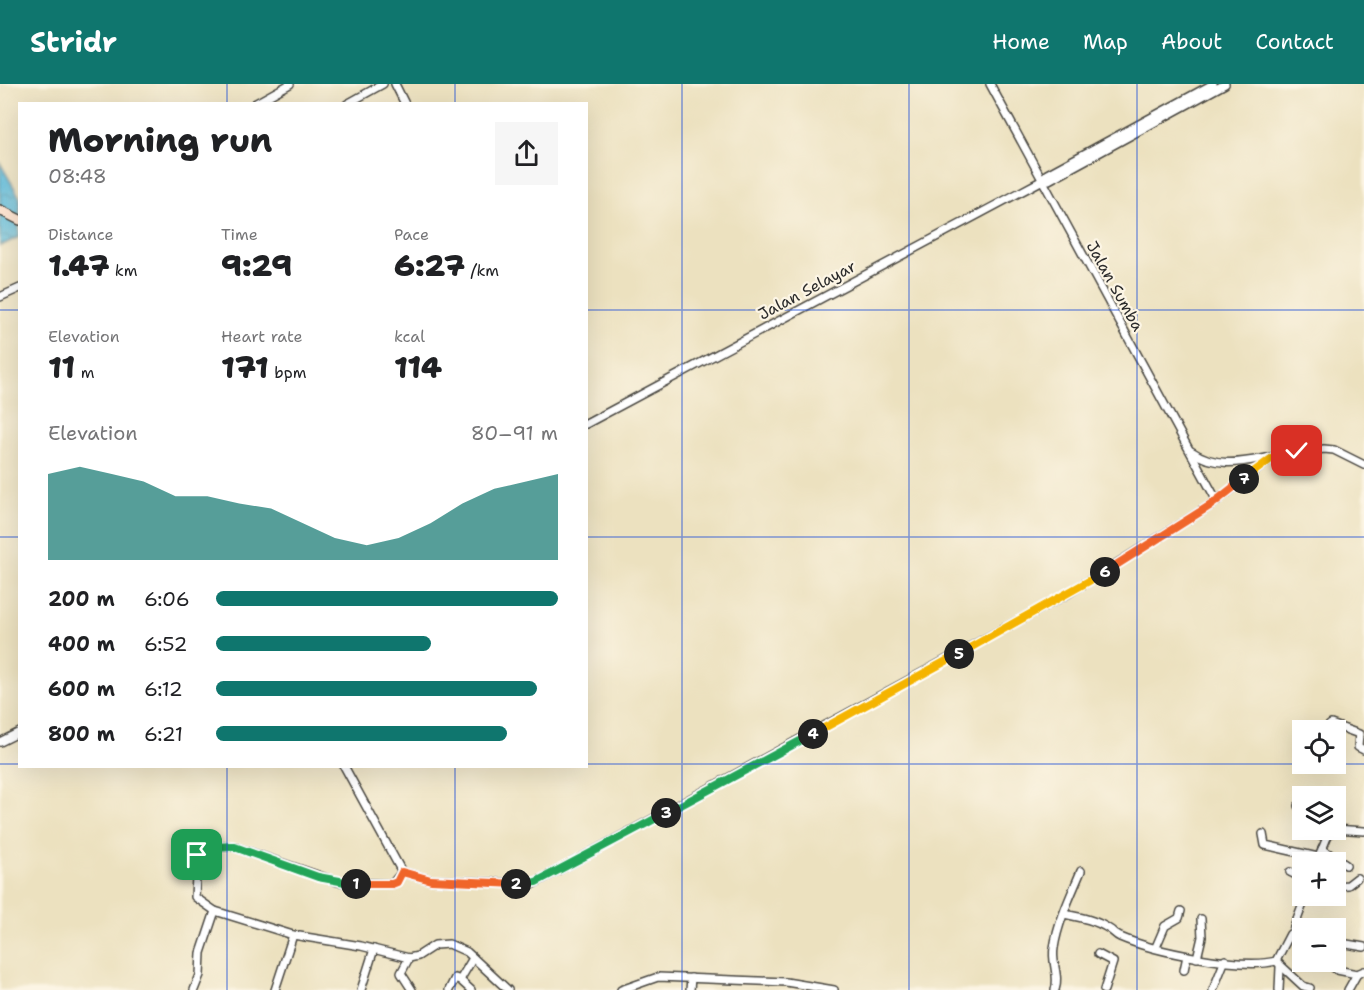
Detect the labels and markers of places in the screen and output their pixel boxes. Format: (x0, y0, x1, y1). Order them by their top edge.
pin (1271, 425, 1322, 476)
pin: 7 (1229, 464, 1259, 494)
pin: 6 (1090, 557, 1120, 587)
pin: 5 (944, 639, 974, 669)
pin: 4 (798, 719, 828, 749)
pin: 3 (651, 798, 681, 828)
pin (171, 829, 222, 880)
pin: 1 (341, 869, 371, 899)
pin: 2 (501, 869, 531, 899)

